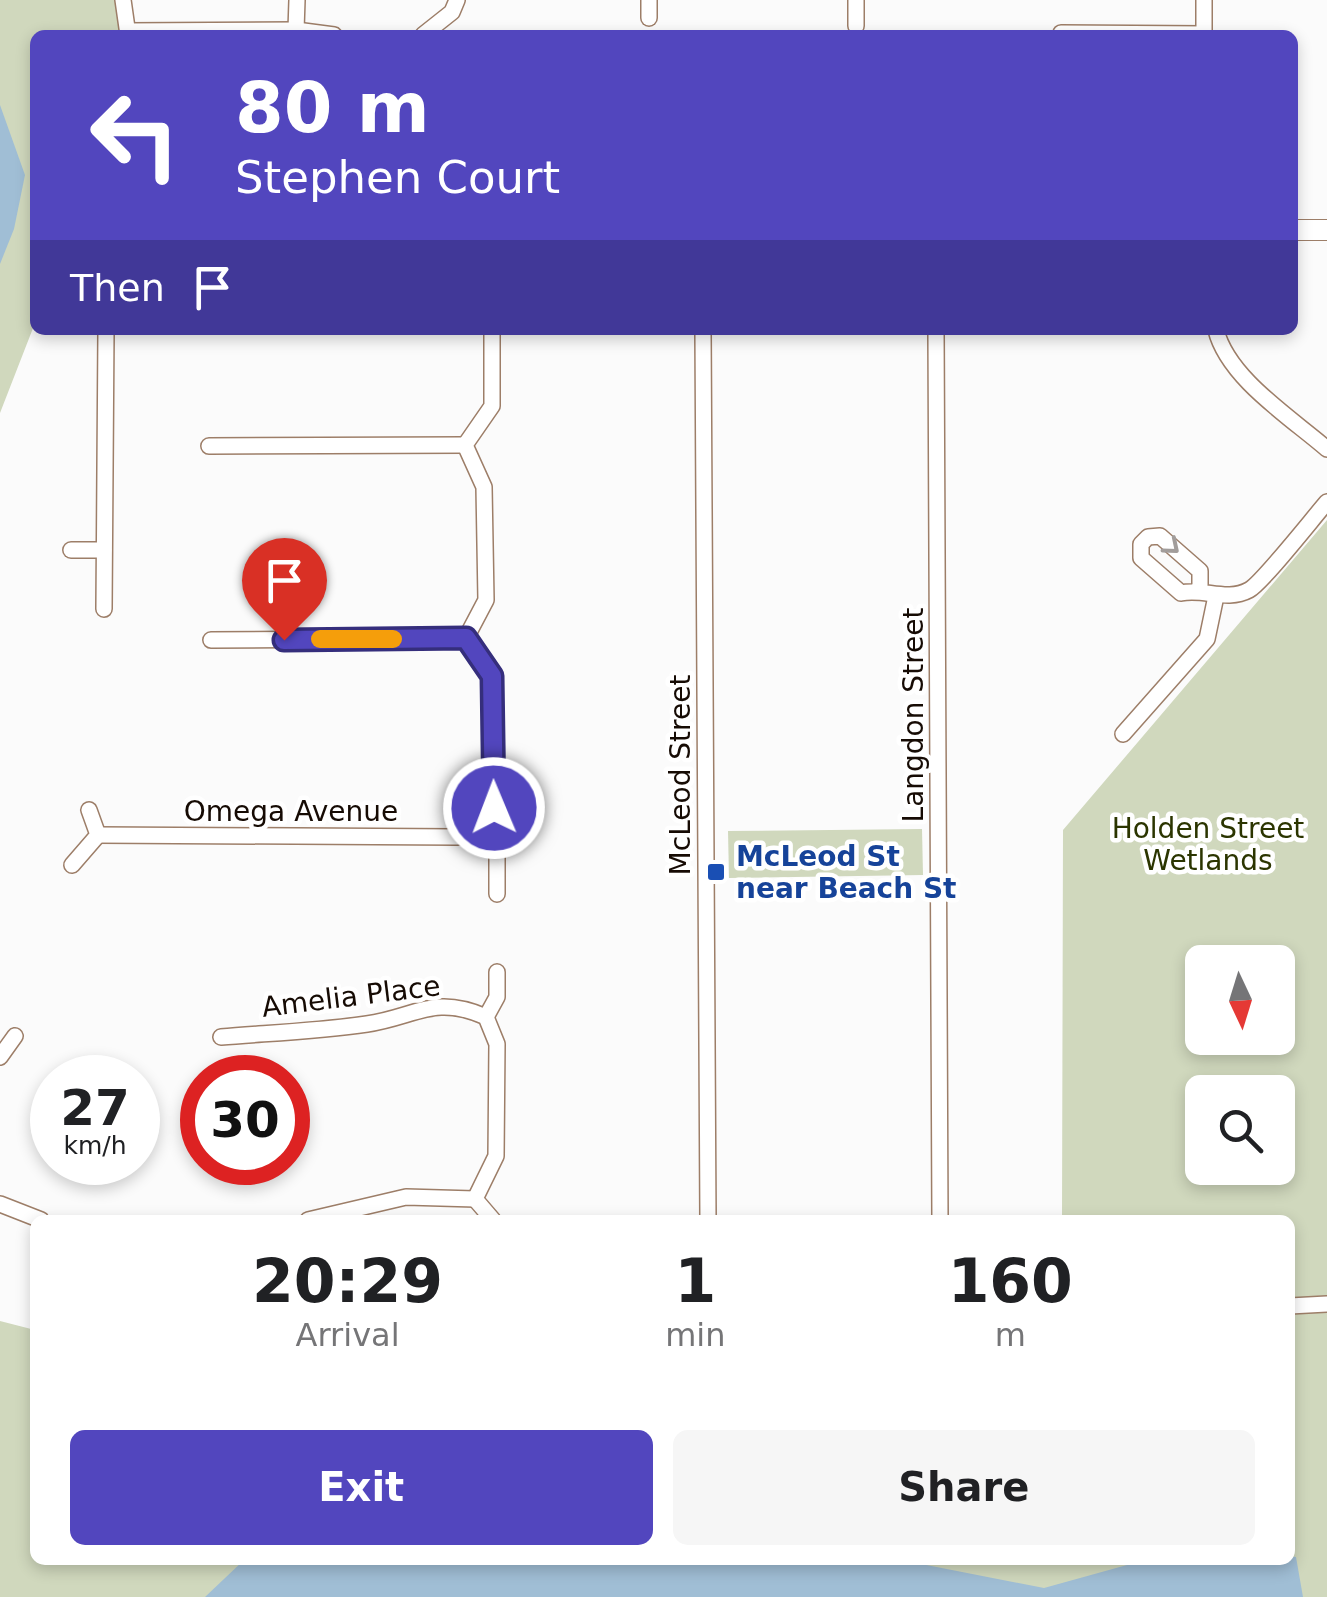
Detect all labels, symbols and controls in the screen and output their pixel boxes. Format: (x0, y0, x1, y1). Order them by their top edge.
text: 80 m (235, 67, 430, 149)
icon: left (70, 70, 200, 200)
text: Stephen Court (235, 151, 560, 204)
icon: arrive (185, 260, 240, 315)
text: Then (70, 266, 165, 310)
one-way arrow (1161, 535, 1179, 553)
pin (242, 538, 327, 641)
icon: arrive (257, 553, 312, 608)
street label: Langdon Street (897, 608, 930, 822)
street label: McLeod Street (664, 675, 697, 875)
position arrow (442, 756, 546, 860)
street label: Omega Avenue (184, 795, 398, 828)
park label: Holden Street Wetlands (1112, 812, 1304, 877)
place label: McLeod St near Beach St (736, 840, 956, 905)
marker: McLeod St near Beach St (705, 861, 727, 883)
north arrow (1185, 945, 1295, 1055)
map controls (1185, 945, 1295, 1185)
street label: Amelia Place (260, 969, 442, 1024)
speed limit sign: 30 (180, 1055, 310, 1185)
button: search (1185, 1075, 1295, 1185)
text: 27 (60, 1079, 130, 1137)
text: km/h (63, 1131, 127, 1160)
text: 20:29 (252, 1246, 443, 1316)
text: 1 (674, 1246, 716, 1316)
text: 160 (948, 1246, 1073, 1316)
text: Arrival (296, 1316, 400, 1354)
text: min (665, 1316, 726, 1354)
text: m (995, 1316, 1026, 1354)
button: Exit (70, 1430, 653, 1545)
button: Share (673, 1430, 1255, 1545)

